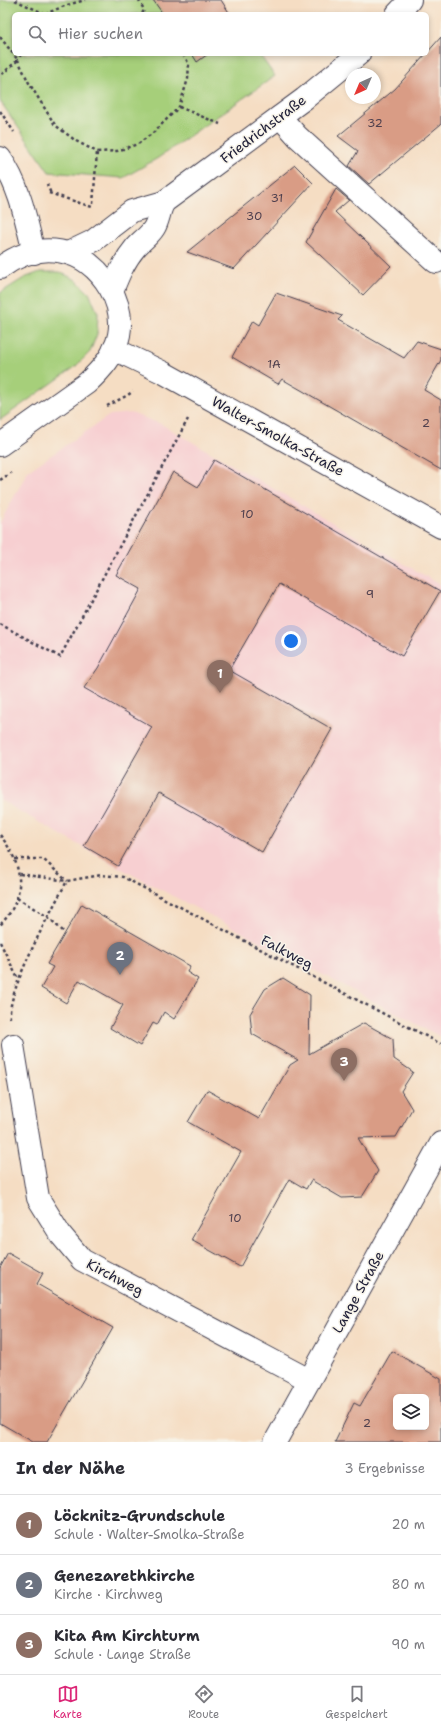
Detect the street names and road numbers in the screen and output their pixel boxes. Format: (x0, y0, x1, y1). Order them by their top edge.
street label: Friedrichstraße (216, 91, 310, 167)
street label: Walter-Smolka-Straße (209, 392, 347, 480)
street label: Falkweg (258, 931, 316, 973)
street label: Lange Straße (328, 1248, 388, 1336)
street label: Kirchweg (83, 1255, 147, 1299)

